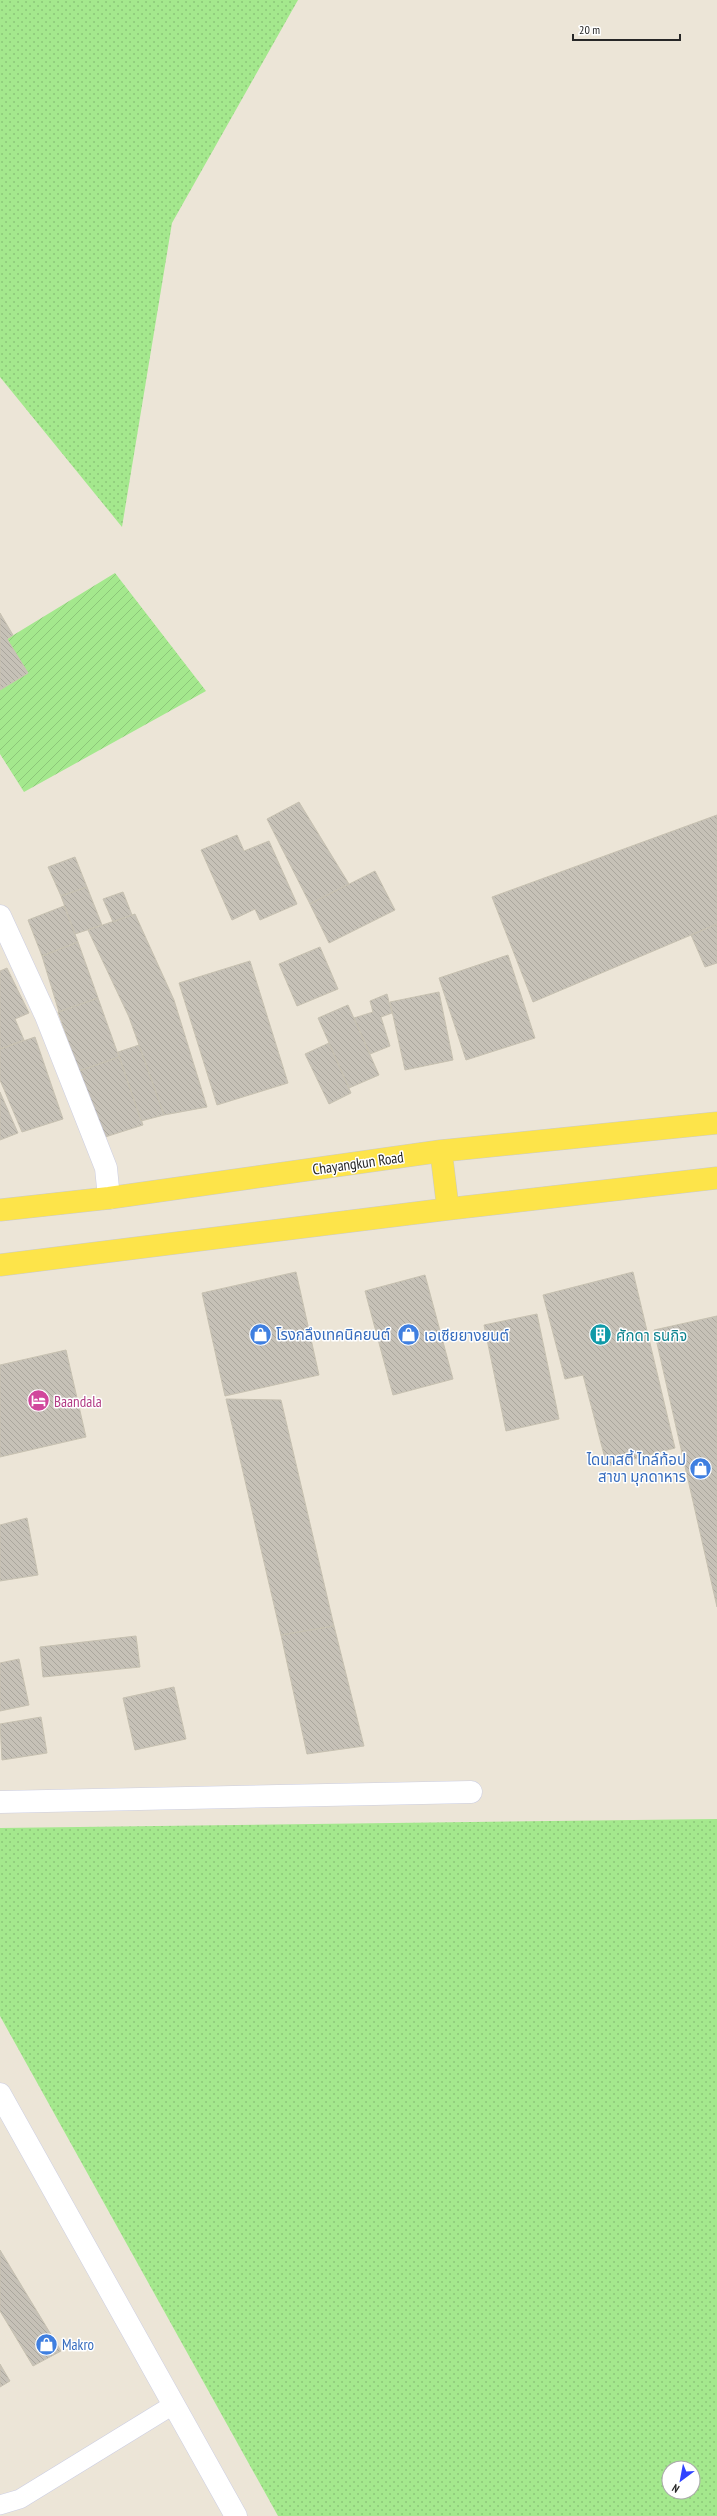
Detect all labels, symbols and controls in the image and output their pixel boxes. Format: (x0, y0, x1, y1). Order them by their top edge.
scale bar (573, 16, 680, 42)
text: 20 m (579, 22, 600, 37)
street label: Chayangkun Road (311, 1147, 405, 1179)
shop icon: โรงกลึงเทคนิคยนต์ (247, 1321, 273, 1347)
shop icon: เอเซียยางยนต์ (396, 1322, 422, 1348)
building icon: ศักดา ธนกิจ (588, 1322, 614, 1348)
place label: โรงกลึงเทคนิคยนต์ (276, 1325, 390, 1344)
place label: เอเซียยางยนต์ (424, 1326, 509, 1345)
place label: ศักดา ธนกิจ (616, 1326, 687, 1345)
hotel icon: Baandala (26, 1388, 52, 1414)
place label: Baandala (54, 1392, 102, 1411)
place label: ไดนาสตี้ ไทล์ท้อป สาขา มุกดาหาร (586, 1449, 686, 1486)
shop icon: ไดนาสตี้ ไทล์ท้อป สาขา มุกดาหาร (688, 1455, 714, 1481)
shop icon: Makro (34, 2331, 60, 2357)
place label: Makro (62, 2335, 94, 2354)
north arrow (661, 2460, 701, 2500)
text: N (669, 2481, 682, 2496)

